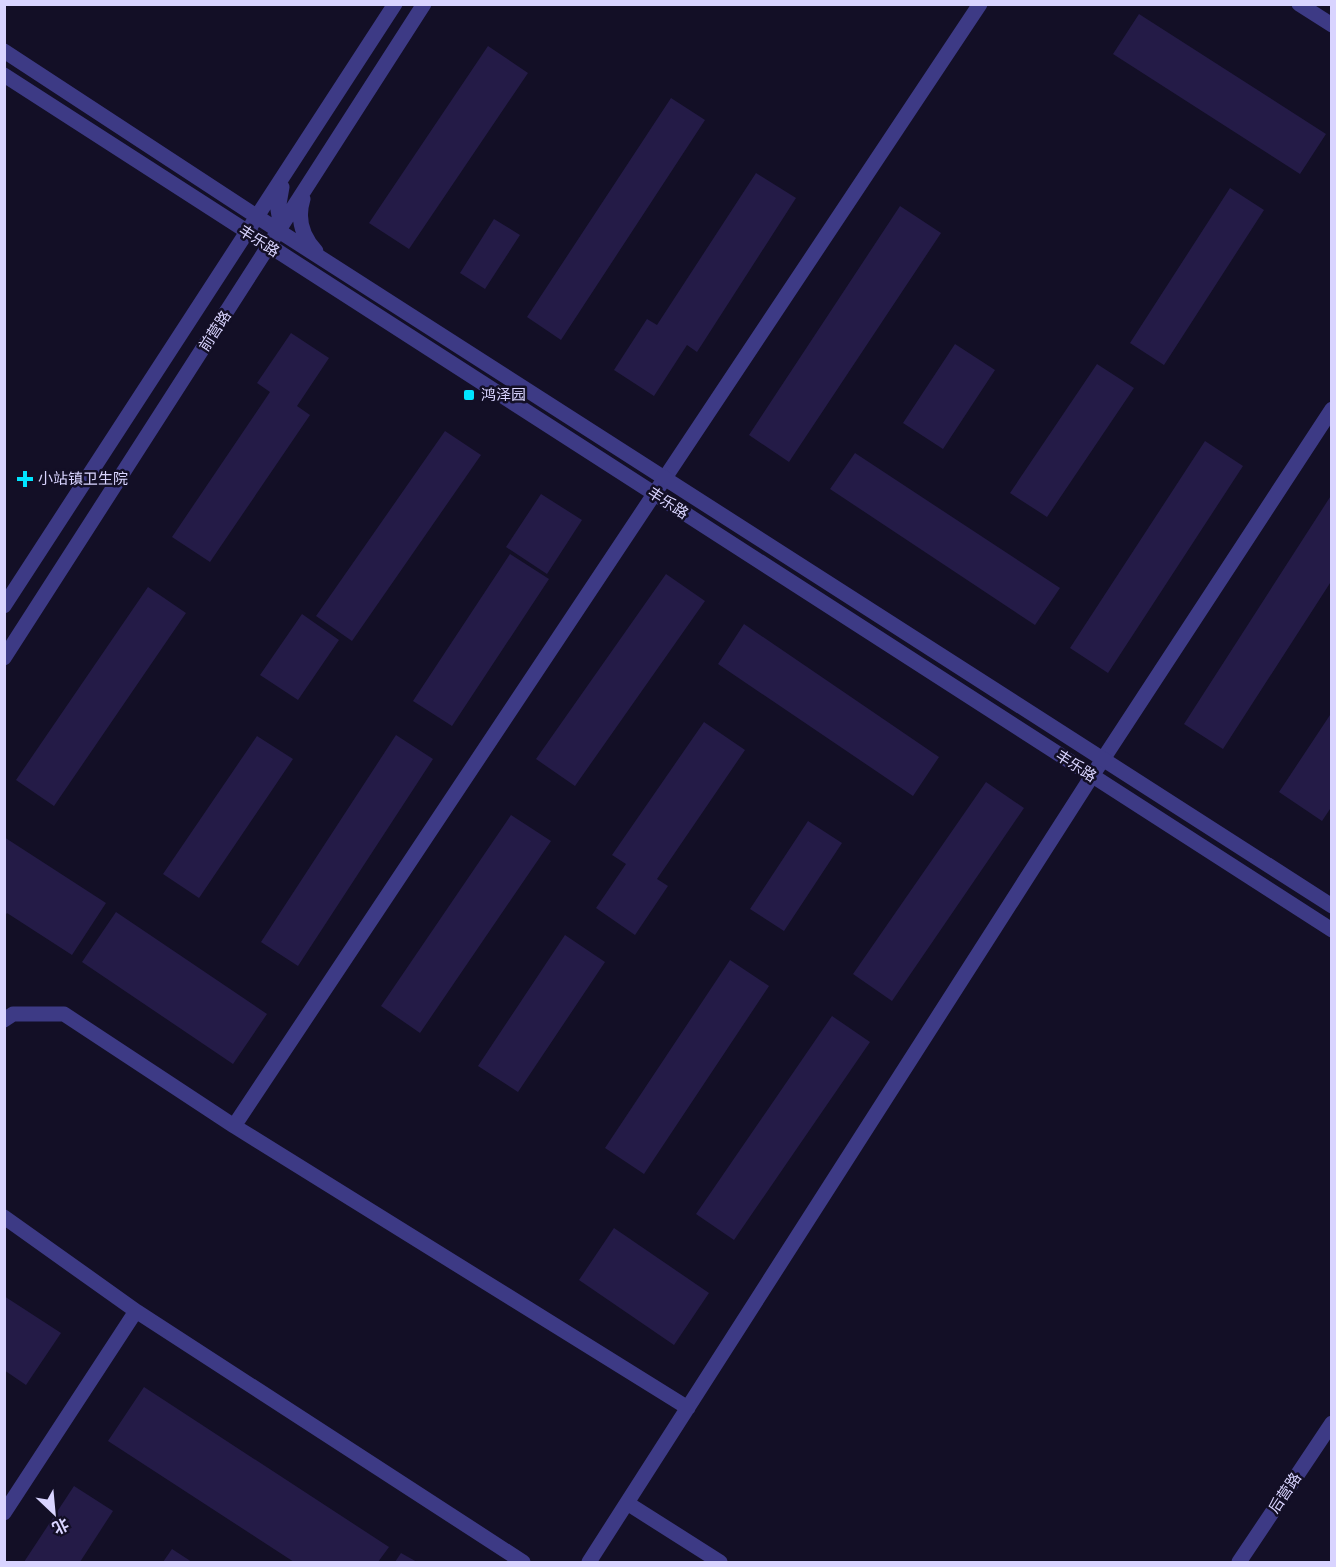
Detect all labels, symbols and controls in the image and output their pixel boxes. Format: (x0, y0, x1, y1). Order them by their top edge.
street label: 丰乐路 (235, 221, 283, 261)
street label: 前营路 (195, 307, 235, 355)
place label: 鸿泽园 (481, 386, 526, 404)
marker: 鸿泽园 (462, 388, 476, 402)
marker: 小站镇卫生院 (16, 470, 34, 488)
place label: 小站镇卫生院 (38, 470, 128, 488)
street label: 丰乐路 (644, 483, 692, 523)
street label: 丰乐路 (1052, 746, 1100, 786)
street label: 后营路 (1265, 1469, 1305, 1517)
north arrow (24, 1483, 84, 1543)
text: 北 (49, 1513, 72, 1538)

